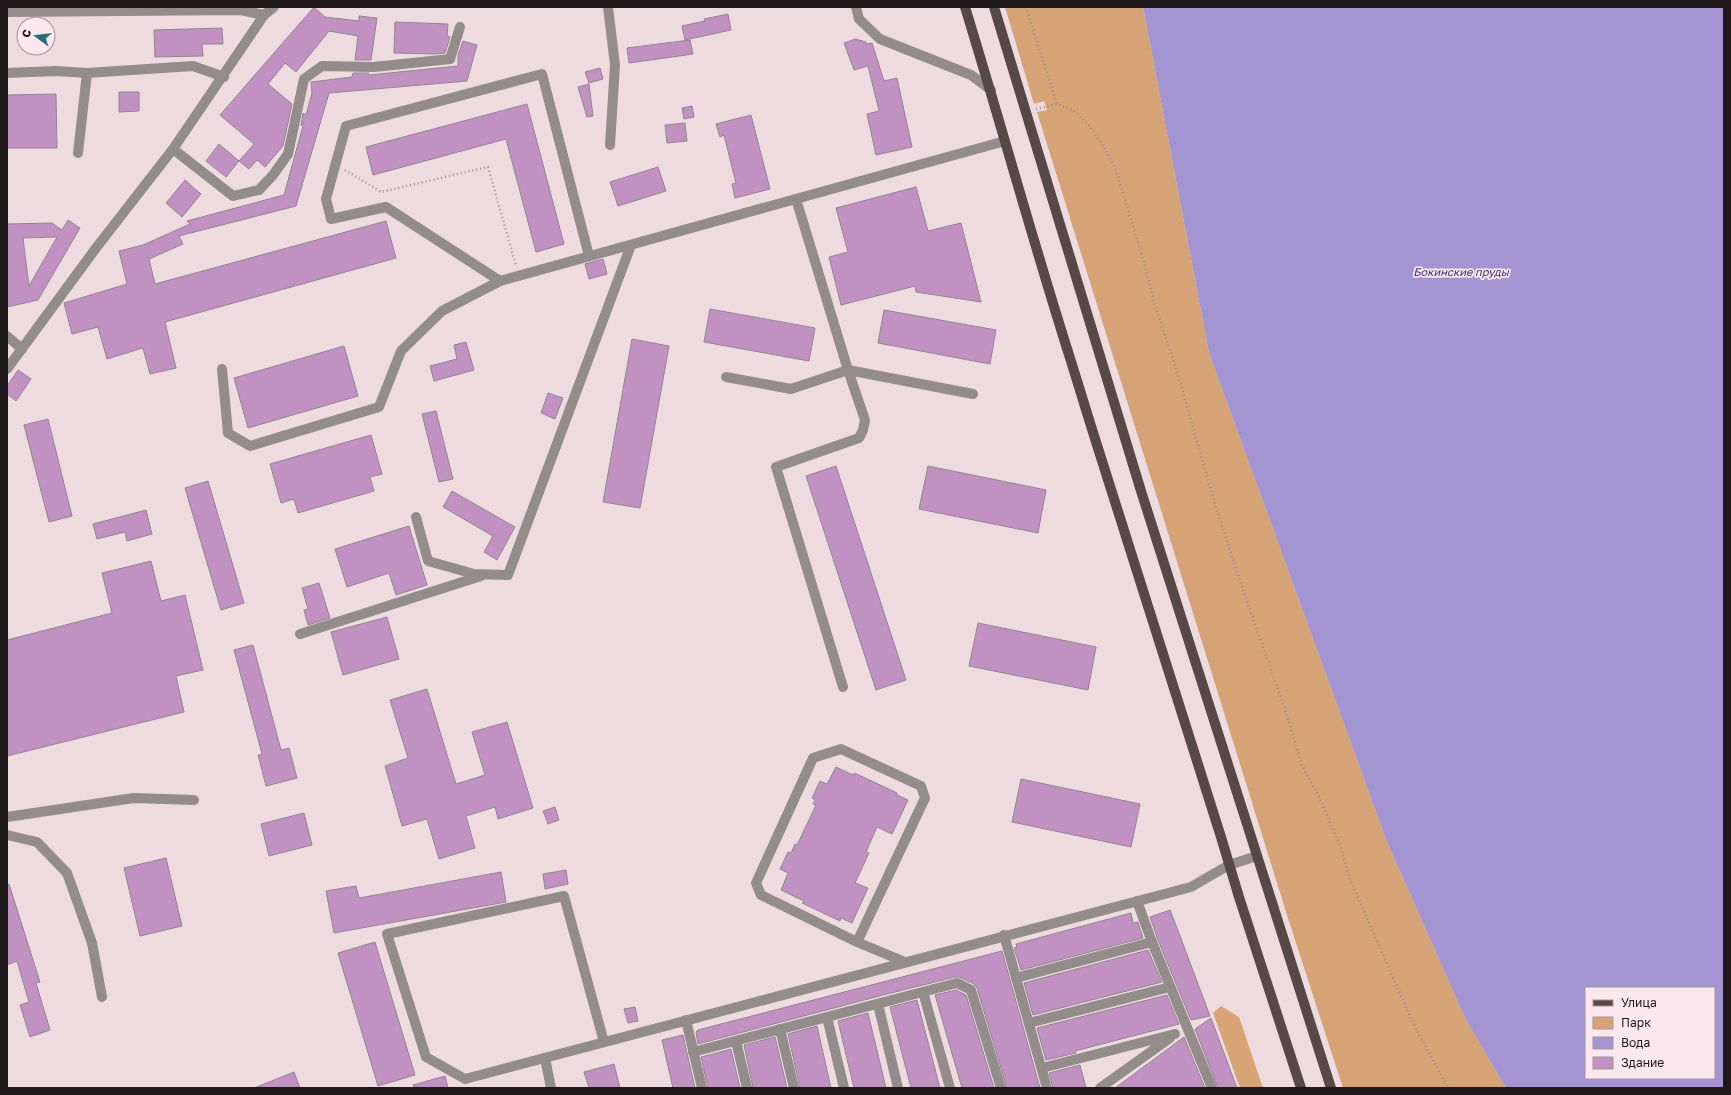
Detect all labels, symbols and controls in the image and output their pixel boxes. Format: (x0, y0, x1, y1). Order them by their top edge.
north arrow (16, 16, 56, 56)
text: С (19, 28, 33, 39)
water label: Бокинские пруды (1413, 265, 1510, 279)
legend (1585, 987, 1715, 1079)
text: Улица (1621, 995, 1657, 1010)
text: Парк (1621, 1015, 1651, 1030)
text: Вода (1621, 1035, 1650, 1050)
text: Здание (1621, 1055, 1664, 1070)

